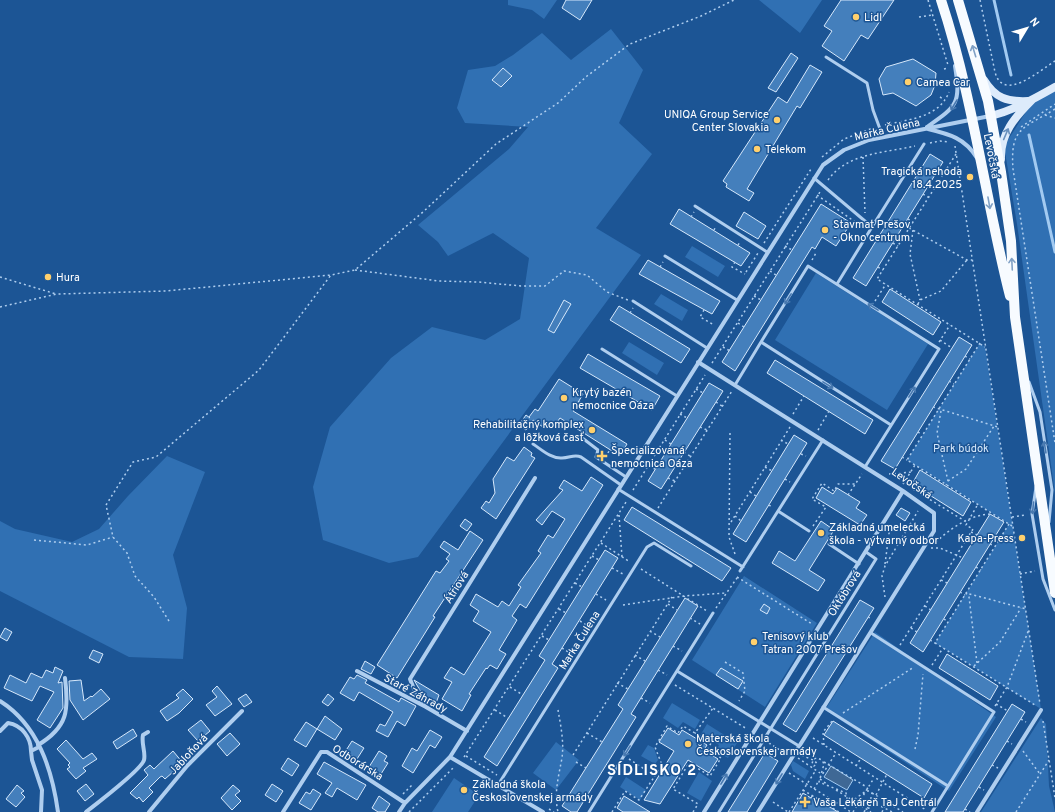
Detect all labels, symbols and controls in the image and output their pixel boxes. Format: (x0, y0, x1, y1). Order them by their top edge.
north arrow (1007, 8, 1047, 48)
place label: Lidl (864, 11, 882, 25)
marker: Lidl (851, 12, 861, 22)
text: N (1026, 15, 1042, 30)
one-way arrow (970, 45, 977, 58)
place label: Camea Car (916, 76, 971, 90)
marker: Camea Car (903, 77, 913, 87)
one-way arrow (949, 99, 957, 111)
place label: UNIQA Group Service Center Slovakia (664, 108, 769, 135)
marker: UNIQA Group Service Center Slovakia (772, 115, 782, 125)
street label: Marka Čulena (853, 115, 922, 144)
one-way arrow (1003, 128, 1010, 140)
street label: Levočská (980, 132, 1002, 180)
place label: Telekom (765, 143, 806, 157)
marker: Telekom (752, 144, 762, 154)
place label: Tragická nehoda 18.4.2025 (881, 165, 962, 192)
marker: Tragická nehoda 18.4.2025 (965, 172, 975, 182)
one-way arrow (985, 196, 993, 209)
place label: Stavmat Prešov - Okno centrum (833, 218, 911, 245)
marker: Stavmat Prešov - Okno centrum (820, 225, 830, 235)
one-way arrow (1009, 258, 1016, 271)
place label: Hura (56, 271, 80, 285)
marker: Hura (43, 272, 53, 282)
one-way arrow (783, 293, 791, 305)
one-way arrow (868, 303, 879, 311)
one-way arrow (822, 381, 833, 389)
place label: Krytý bazén nemocnice Oáza (572, 386, 654, 413)
one-way arrow (908, 387, 916, 398)
marker: Krytý bazén nemocnice Oáza (559, 393, 569, 403)
place label: Rehabilitačný komplex a lôžková časť (473, 418, 585, 445)
marker: Rehabilitačný komplex a lôžková časť (587, 425, 597, 435)
one-way arrow (1041, 441, 1049, 454)
park label: Park búdok (933, 442, 989, 456)
place label: Špecializovaná nemocnica Oáza (611, 443, 693, 471)
marker: Špecializovaná nemocnica Oáza (596, 450, 608, 462)
street label: Levočská (888, 465, 935, 503)
one-way arrow (1029, 501, 1037, 514)
place label: Základná umelecká škola - výtvarný odbor (829, 521, 939, 548)
marker: Základná umelecká škola - výtvarný odbor (816, 528, 826, 538)
place label: Kapa-Press (957, 532, 1014, 546)
marker: Kapa-Press (1017, 533, 1027, 543)
street label: Átriová (441, 568, 472, 606)
street label: Októbrová (825, 568, 865, 619)
street label: Marka Čulena (555, 608, 604, 673)
place label: Tenisový klub Tatran 2007 Prešov (762, 630, 858, 657)
marker: Tenisový klub Tatran 2007 Prešov (749, 637, 759, 647)
street label: Staré Záhrady (381, 671, 450, 717)
street label: Jabloňová (166, 731, 211, 778)
place label: Materská škola Československej armády (696, 732, 817, 759)
marker: Materská škola Československej armády (683, 739, 693, 749)
street label: Odborárska (329, 742, 386, 784)
one-way arrow (623, 745, 631, 757)
district label: SÍDLISKO 2 (607, 761, 697, 781)
one-way arrow (774, 773, 782, 785)
one-way arrow (720, 774, 728, 785)
place label: Základná škola Československej armády (472, 778, 593, 805)
marker: Základná škola Československej armády (459, 785, 469, 795)
place label: Vaša Lekáreň TaJ Centrál (813, 796, 937, 810)
marker: Vaša Lekáreň TaJ Centrál (800, 797, 810, 807)

